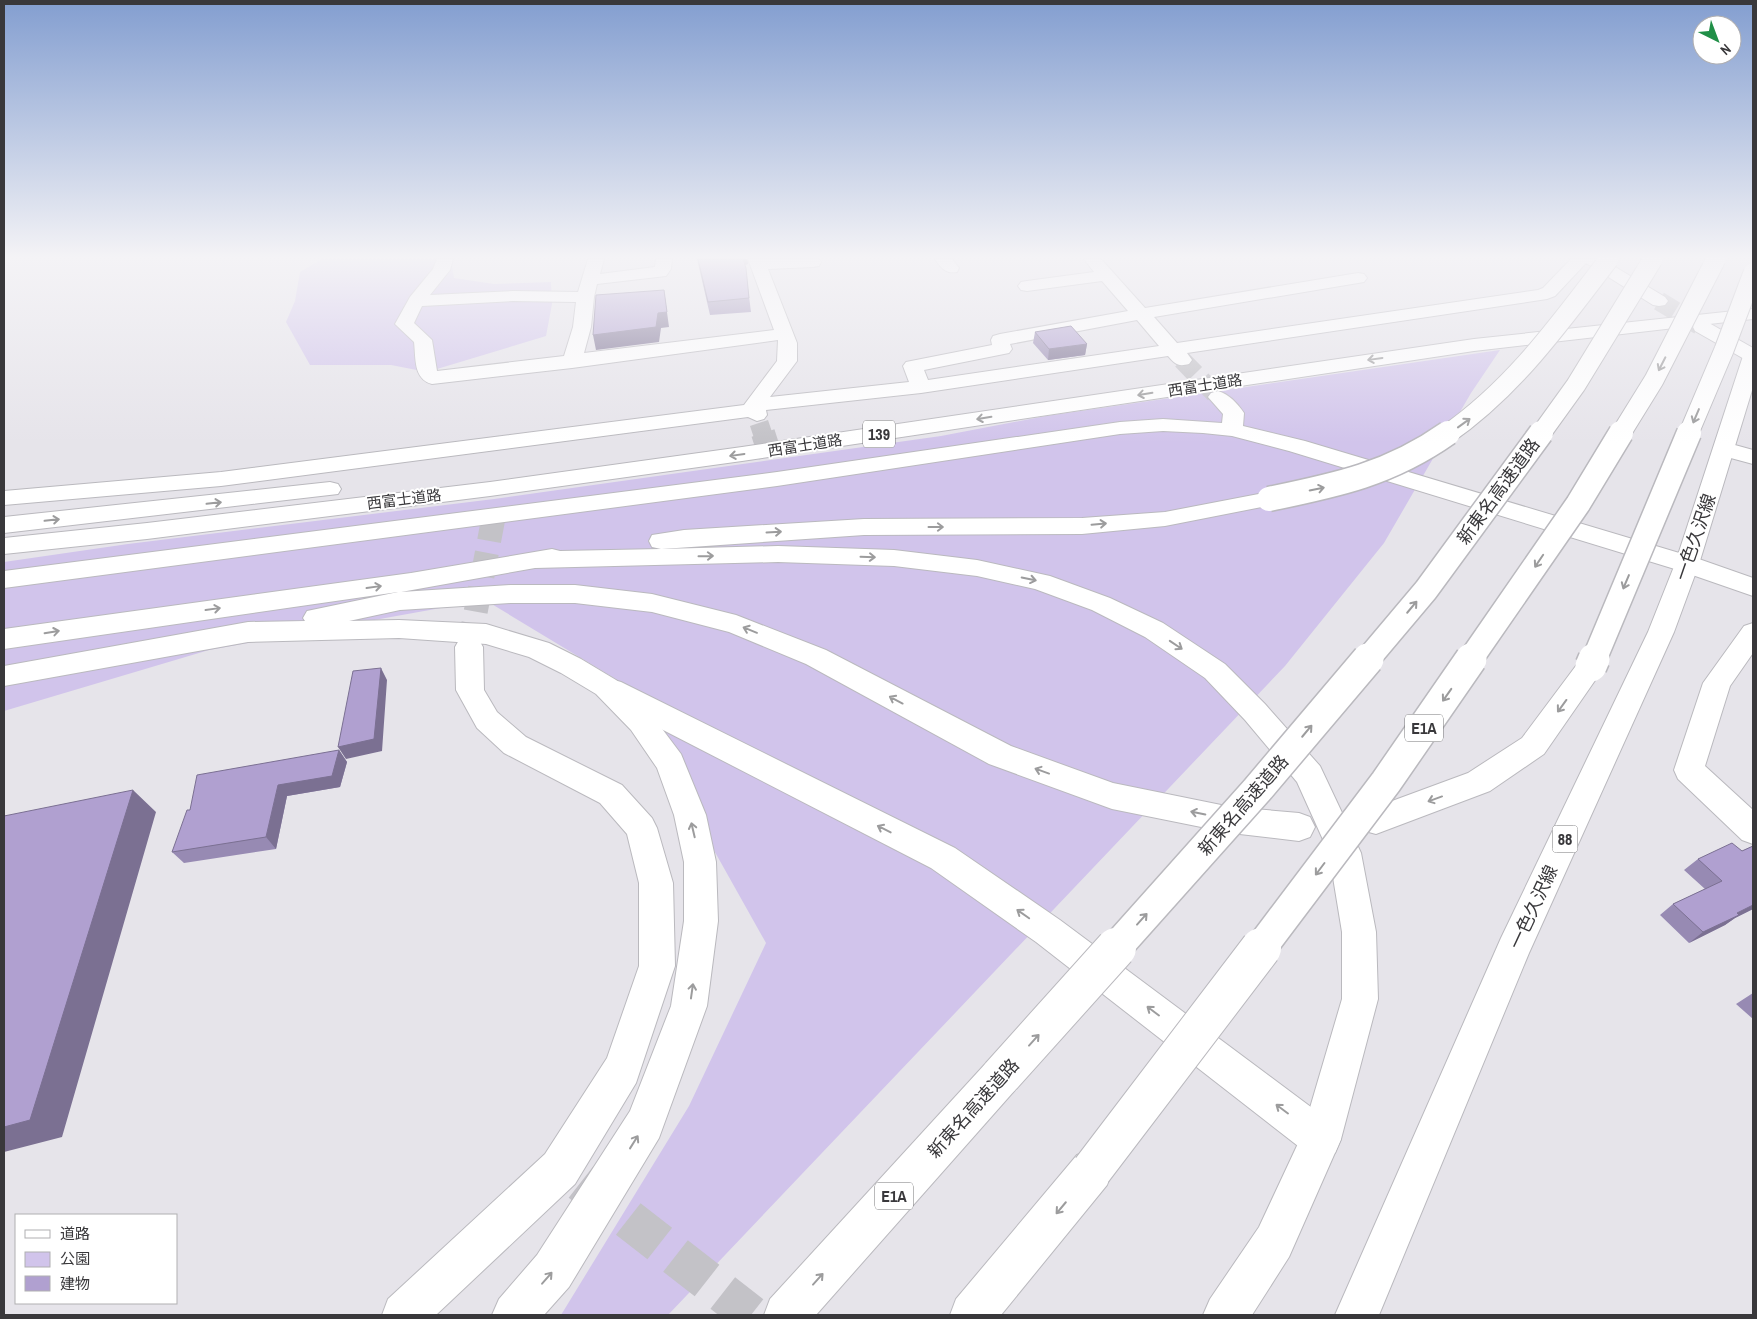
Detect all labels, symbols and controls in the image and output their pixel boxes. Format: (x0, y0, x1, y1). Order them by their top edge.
north arrow (1692, 15, 1742, 65)
text: N (1717, 40, 1735, 59)
one-way arrow (1367, 355, 1383, 365)
one-way arrow (1657, 356, 1666, 371)
street label: 西富士道路 (1166, 369, 1244, 401)
one-way arrow (1137, 389, 1153, 399)
one-way arrow (1690, 408, 1700, 423)
one-way arrow (976, 413, 992, 423)
one-way arrow (1457, 418, 1471, 428)
road number: 139 (863, 420, 895, 448)
street label: 西富士道路 (766, 429, 844, 461)
street label: 新東名高速道路 (1451, 433, 1545, 549)
one-way arrow (729, 450, 745, 460)
street label: 西富士道路 (365, 484, 443, 514)
one-way arrow (1309, 484, 1325, 494)
street label: 一色久沢線 (1669, 490, 1721, 584)
one-way arrow (206, 498, 222, 508)
one-way arrow (44, 515, 60, 525)
one-way arrow (1090, 520, 1106, 529)
one-way arrow (928, 522, 944, 532)
one-way arrow (766, 528, 782, 537)
one-way arrow (697, 551, 713, 561)
one-way arrow (860, 552, 876, 562)
one-way arrow (1534, 554, 1544, 568)
one-way arrow (1621, 574, 1631, 589)
one-way arrow (1020, 575, 1036, 584)
one-way arrow (366, 582, 382, 592)
one-way arrow (1406, 600, 1417, 613)
one-way arrow (205, 604, 221, 614)
one-way arrow (743, 624, 758, 634)
one-way arrow (44, 626, 60, 636)
one-way arrow (1169, 640, 1183, 650)
one-way arrow (1442, 688, 1452, 702)
one-way arrow (889, 695, 904, 704)
one-way arrow (1557, 698, 1568, 712)
road number: E1A (1405, 714, 1443, 741)
one-way arrow (1301, 725, 1312, 738)
street label: 新東名高速道路 (1192, 749, 1294, 861)
one-way arrow (1035, 766, 1050, 775)
one-way arrow (1427, 795, 1443, 804)
one-way arrow (1191, 808, 1207, 818)
one-way arrow (688, 822, 697, 838)
one-way arrow (877, 824, 892, 834)
road number: 88 (1552, 826, 1578, 852)
street label: 一色久沢線 (1503, 861, 1563, 953)
one-way arrow (1315, 862, 1326, 875)
one-way arrow (1016, 909, 1030, 919)
one-way arrow (1136, 912, 1148, 925)
one-way arrow (687, 983, 697, 999)
one-way arrow (1146, 1006, 1160, 1016)
one-way arrow (1028, 1033, 1040, 1046)
street label: 新東名高速道路 (922, 1053, 1024, 1163)
one-way arrow (1276, 1104, 1289, 1115)
one-way arrow (630, 1135, 640, 1149)
road number: E1A (875, 1182, 913, 1210)
one-way arrow (1055, 1201, 1066, 1214)
legend (15, 1214, 178, 1304)
text: 道路 (60, 1223, 90, 1244)
text: 公園 (60, 1248, 90, 1269)
one-way arrow (541, 1272, 552, 1285)
text: 建物 (60, 1273, 90, 1294)
one-way arrow (812, 1273, 824, 1286)

